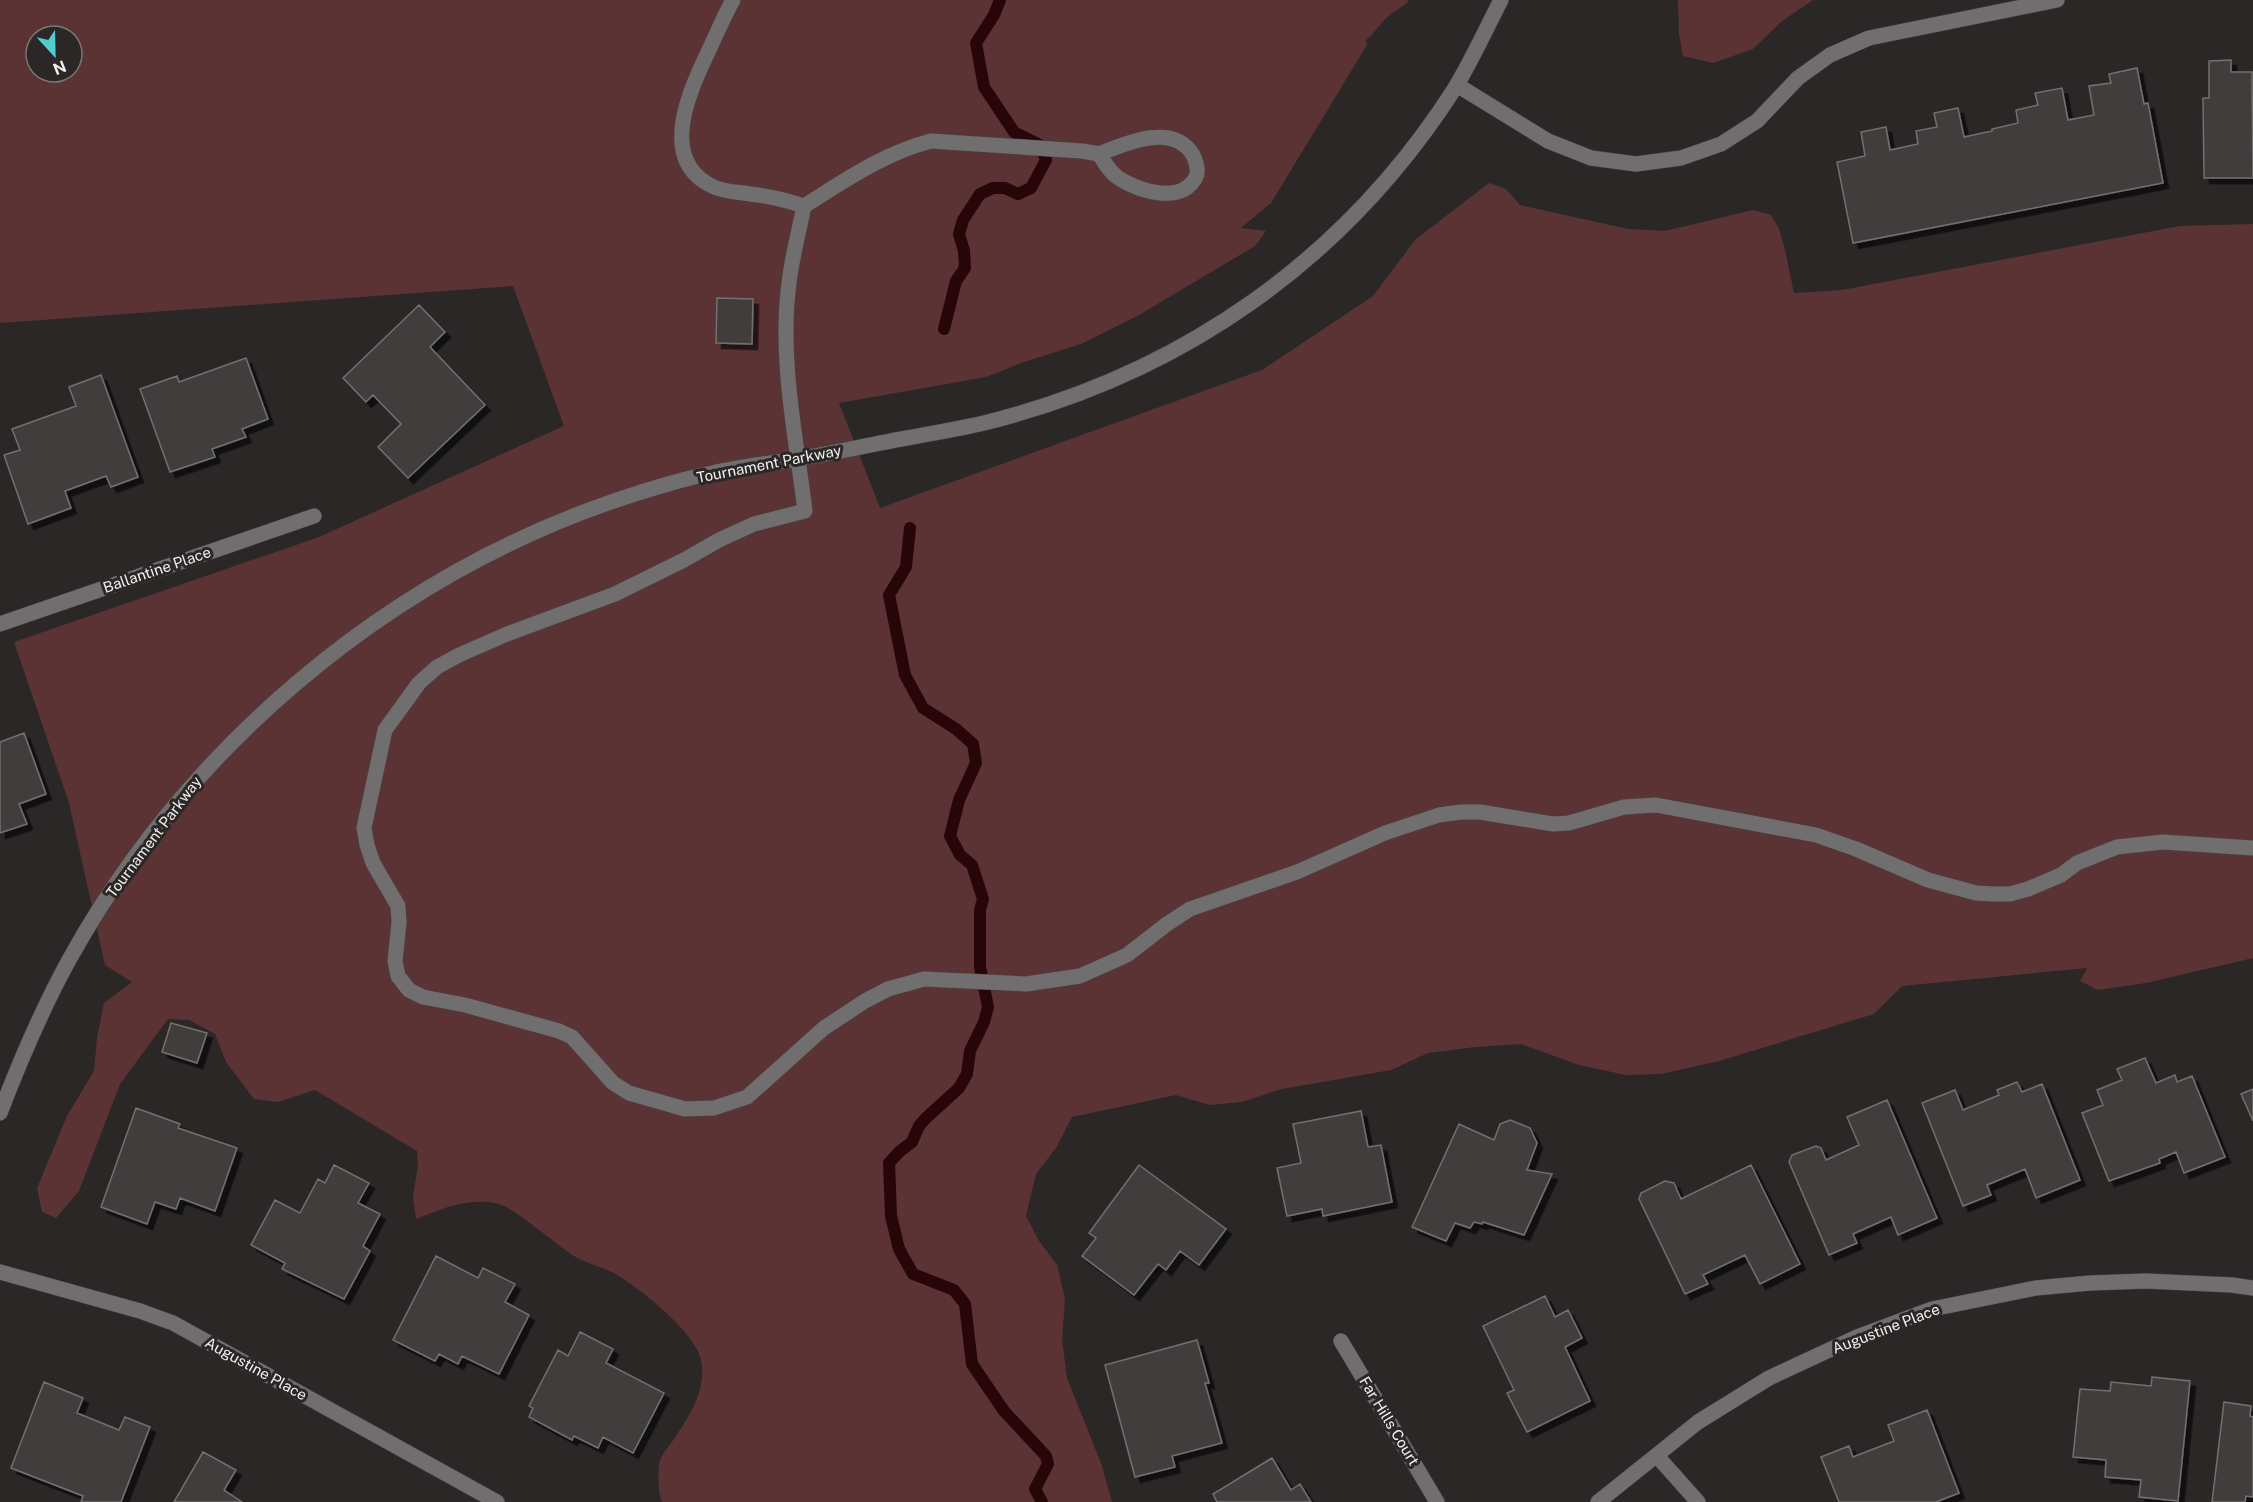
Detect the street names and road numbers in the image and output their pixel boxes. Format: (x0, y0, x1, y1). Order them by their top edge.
street label: Tournament Parkway (695, 441, 843, 486)
street label: Ballantine Place (101, 543, 213, 596)
street label: Tournament Parkway (103, 773, 205, 901)
street label: Augustine Place (1830, 1300, 1942, 1357)
street label: Augustine Place (202, 1334, 310, 1404)
street label: Far Hills Court (1356, 1373, 1423, 1468)

